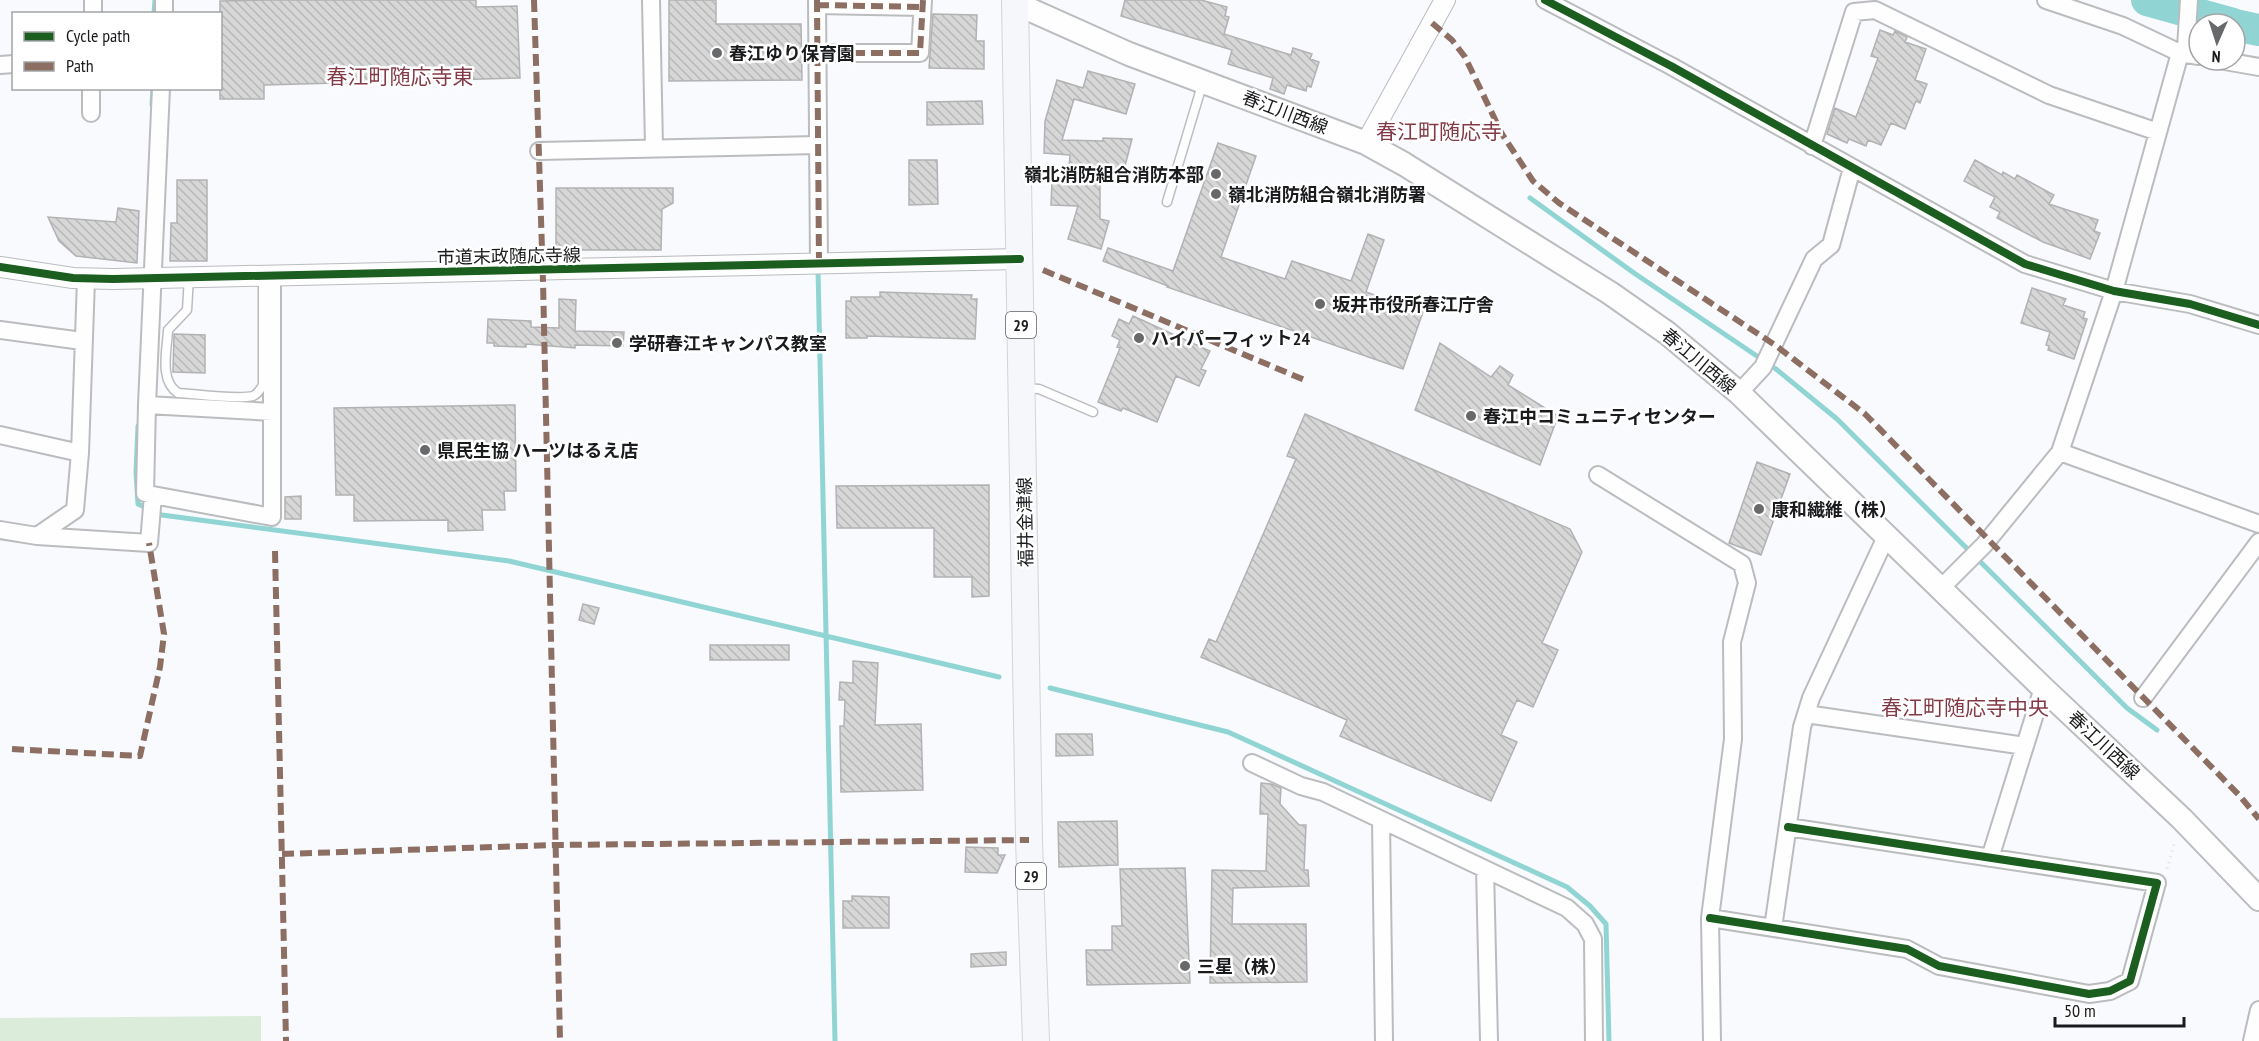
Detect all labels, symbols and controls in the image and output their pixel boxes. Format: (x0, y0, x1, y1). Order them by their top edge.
legend (12, 12, 222, 90)
north arrow (2187, 12, 2247, 72)
text: Cycle path (66, 24, 130, 47)
place label: 春江ゆり保育園 (729, 42, 855, 65)
marker: 春江ゆり保育園 (710, 46, 724, 60)
text: N (2211, 47, 2221, 67)
text: Path (66, 54, 94, 77)
district label: 春江町随応寺東 (327, 63, 474, 90)
street label: 春江川西線 (1239, 85, 1331, 139)
district label: 春江町随応寺 (1376, 118, 1502, 145)
place label: 嶺北消防組合消防本部 (1024, 163, 1204, 186)
marker: 嶺北消防組合消防本部 (1209, 167, 1223, 181)
place label: 嶺北消防組合嶺北消防署 (1228, 183, 1426, 206)
marker: 嶺北消防組合嶺北消防署 (1209, 187, 1223, 201)
street label: 市道末政随応寺線 (437, 243, 581, 269)
place label: 坂井市役所春江庁舎 (1332, 293, 1494, 316)
marker: 坂井市役所春江庁舎 (1313, 297, 1327, 311)
road number: 29 (1006, 312, 1036, 338)
street label: 春江川西線 (1657, 323, 1741, 399)
place label: ハイパーフィット24 (1151, 327, 1310, 350)
marker: ハイパーフィット24 (1132, 331, 1146, 345)
place label: 学研春江キャンパス教室 (629, 332, 827, 355)
marker: 学研春江キャンパス教室 (610, 336, 624, 350)
place label: 春江中コミュニティセンター (1483, 405, 1716, 428)
marker: 春江中コミュニティセンター (1464, 409, 1478, 423)
place label: 県民生協 ハーツはるえ店 (437, 439, 638, 462)
marker: 県民生協 ハーツはるえ店 (418, 443, 432, 457)
street label: 福井金津線 (1013, 477, 1037, 567)
place label: 康和繊維（株） (1771, 498, 1897, 521)
marker: 康和繊維（株） (1752, 502, 1766, 516)
district label: 春江町随応寺中央 (1881, 694, 2049, 721)
street label: 春江川西線 (2063, 706, 2145, 784)
road number: 29 (1016, 863, 1046, 889)
place label: 三星（株） (1197, 955, 1287, 978)
marker: 三星（株） (1178, 959, 1192, 973)
scale bar (2055, 990, 2184, 1028)
text: 50 m (2064, 999, 2096, 1022)

